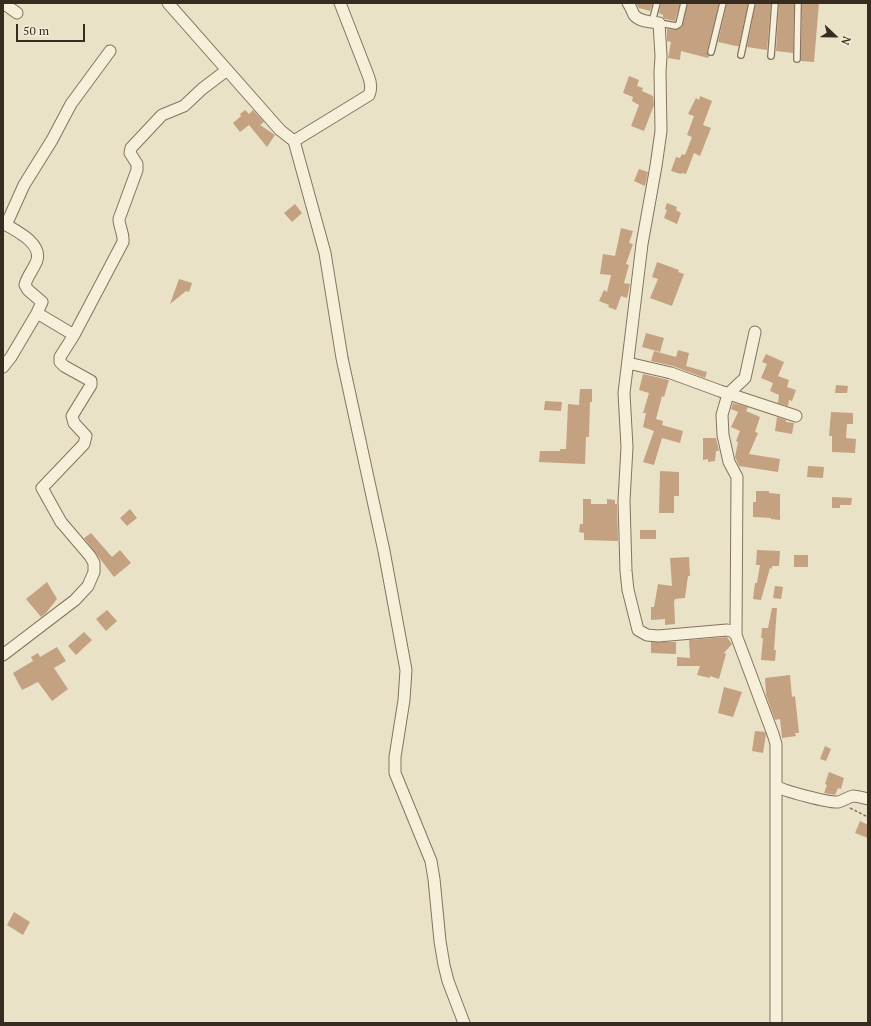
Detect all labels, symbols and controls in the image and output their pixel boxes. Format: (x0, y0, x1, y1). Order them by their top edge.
scale bar (18, 16, 87, 42)
north arrow (815, 16, 855, 56)
text: 50 m (23, 23, 49, 38)
text: N (838, 34, 854, 47)

